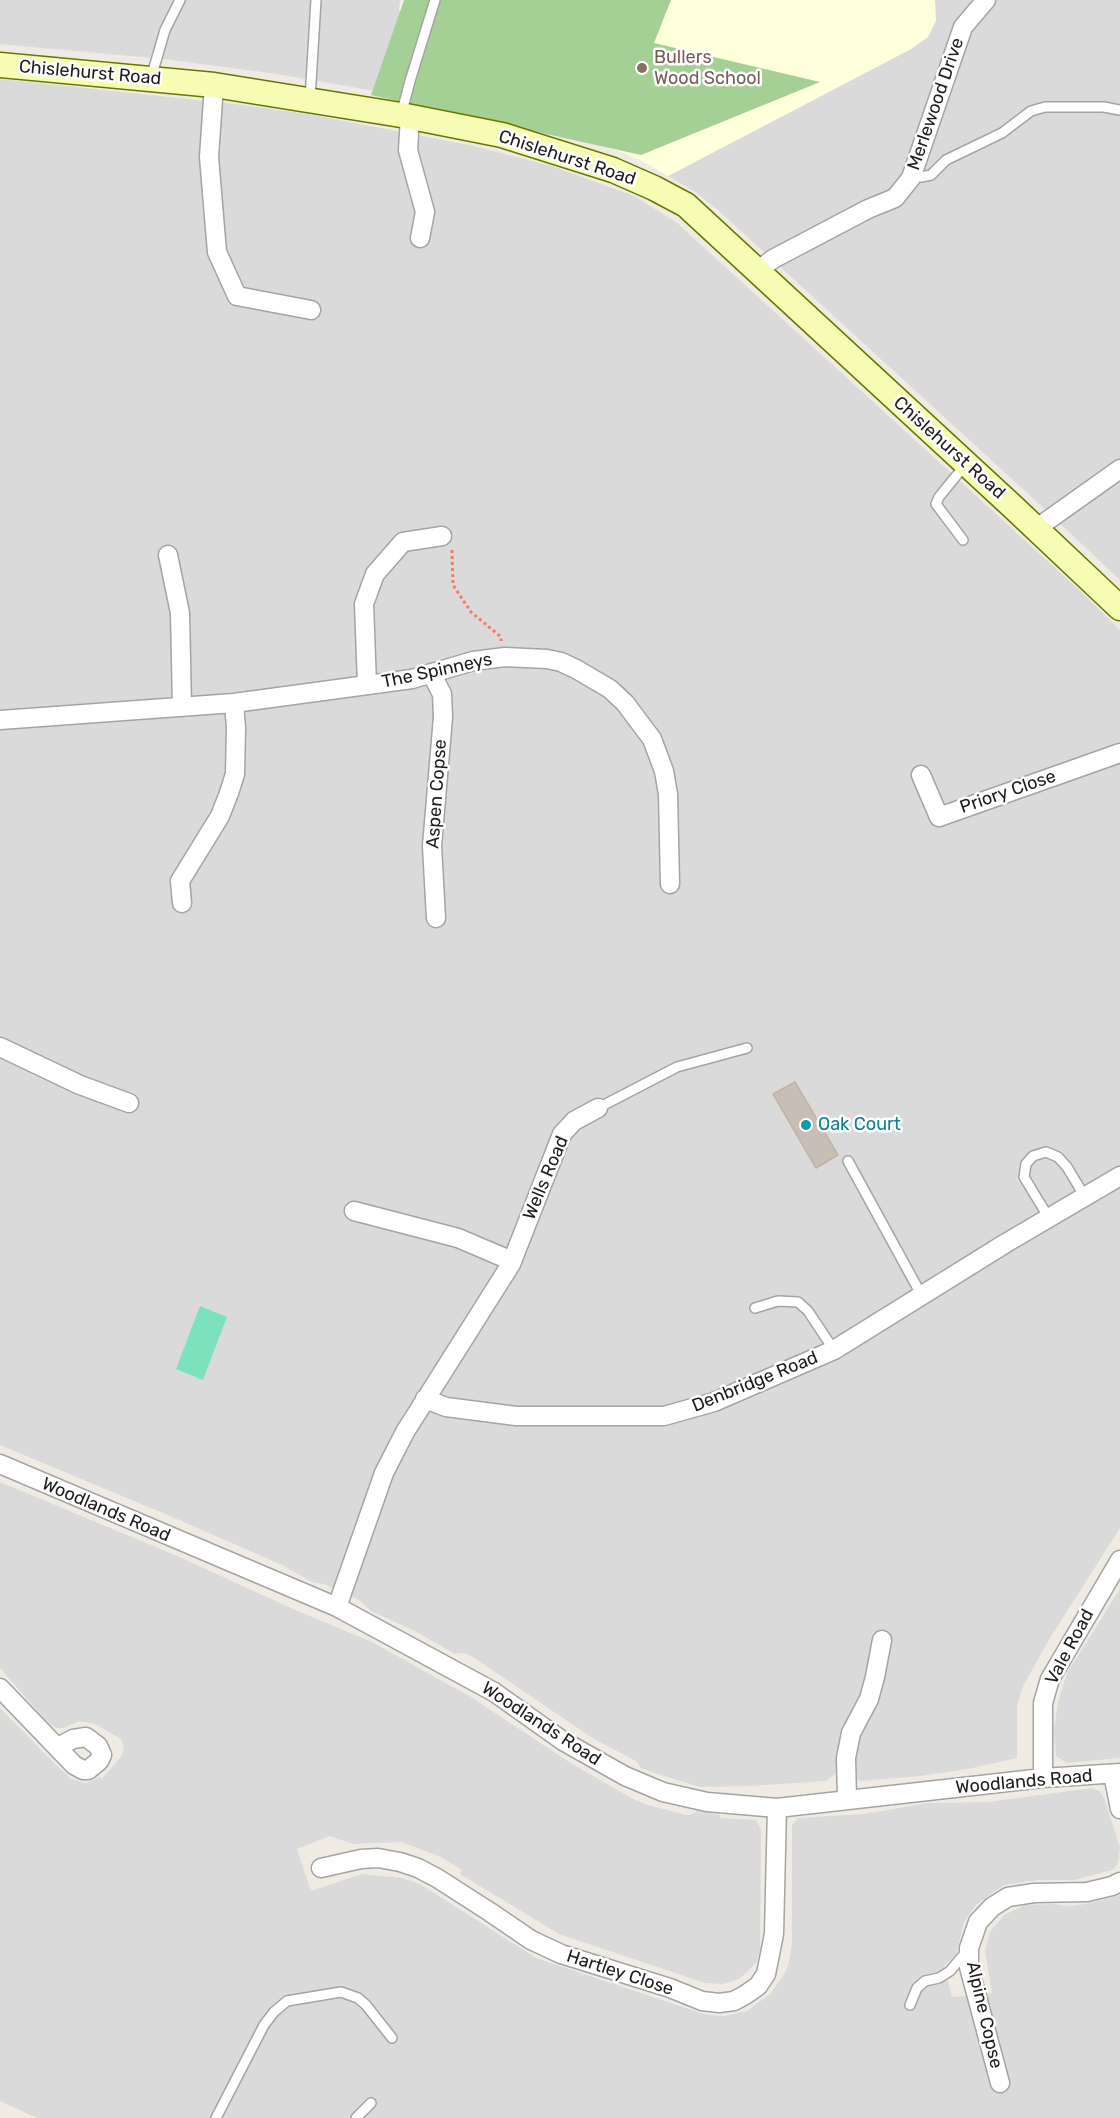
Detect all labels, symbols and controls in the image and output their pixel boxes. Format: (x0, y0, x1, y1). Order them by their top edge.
street label: Merlewood Drive (903, 35, 969, 173)
place label: Bullers Wood School (654, 47, 761, 90)
street label: Chislehurst Road (18, 56, 162, 90)
marker: Bullers Wood School (635, 61, 649, 75)
street label: Chislehurst Road (496, 126, 638, 190)
street label: Chislehurst Road (889, 392, 1009, 504)
street label: The Spinneys (380, 649, 494, 693)
street label: Aspen Copse (422, 739, 452, 849)
street label: Priory Close (957, 765, 1059, 819)
place label: Oak Court (818, 1114, 901, 1136)
marker: Oak Court (799, 1118, 813, 1132)
street label: Wells Road (519, 1133, 573, 1223)
street label: Denbridge Road (689, 1347, 821, 1417)
street label: Woodlands Road (38, 1473, 174, 1547)
street label: Vale Road (1041, 1606, 1099, 1688)
street label: Woodlands Road (477, 1677, 605, 1771)
street label: Woodlands Road (955, 1765, 1093, 1799)
street label: Hartley Close (564, 1946, 676, 2000)
street label: Alpine Copse (961, 1959, 1007, 2071)

